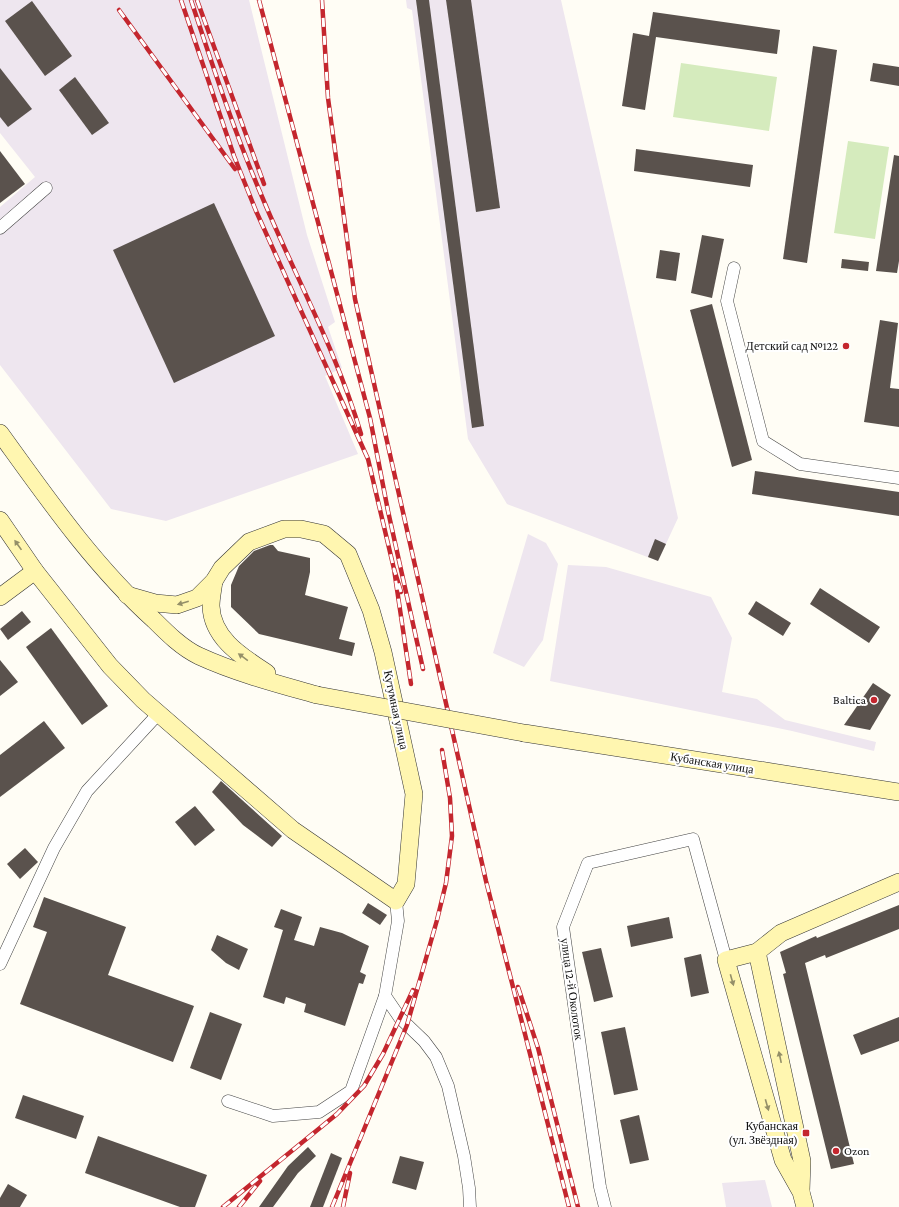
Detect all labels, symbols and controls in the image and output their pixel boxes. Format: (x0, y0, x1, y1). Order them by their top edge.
place label: Детский сад №122 (746, 339, 838, 353)
marker: Детский сад №122 (841, 341, 851, 351)
one-way arrow (14, 540, 22, 550)
one-way arrow (176, 600, 189, 606)
one-way arrow (238, 653, 249, 661)
street label: Кутумная улица (381, 669, 411, 752)
place label: Baltica (833, 693, 866, 707)
marker: Baltica (869, 695, 879, 705)
street label: Кубанская улица (669, 749, 755, 777)
street label: улица 12-й Околоток (558, 937, 586, 1041)
one-way arrow (729, 974, 735, 986)
one-way arrow (776, 1051, 782, 1064)
one-way arrow (764, 1099, 770, 1111)
place label: Кубанская (ул. Звёздная) (728, 1119, 798, 1147)
marker: Кубанская (ул. Звёздная) (801, 1128, 811, 1138)
place label: Ozon (844, 1144, 870, 1158)
marker: Ozon (831, 1146, 841, 1156)

